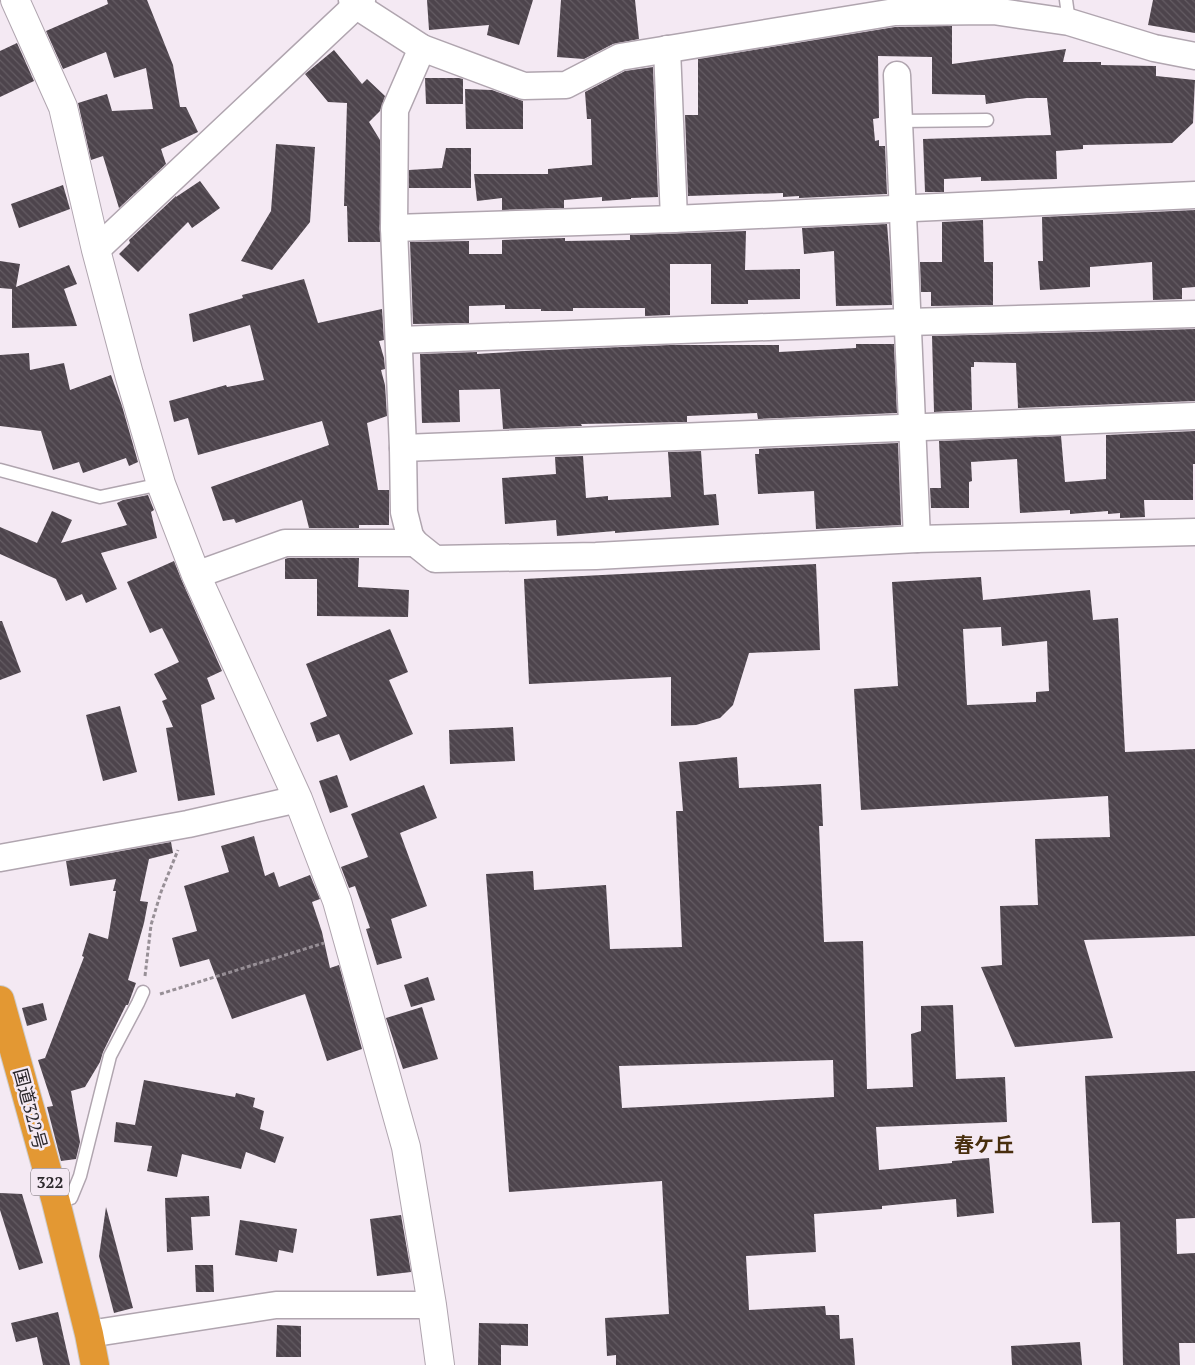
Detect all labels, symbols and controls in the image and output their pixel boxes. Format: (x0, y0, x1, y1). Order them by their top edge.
street label: 国道322号 (9, 1066, 53, 1152)
district label: 春ケ丘 (954, 1131, 1014, 1158)
road number: 322 (31, 1168, 69, 1196)

